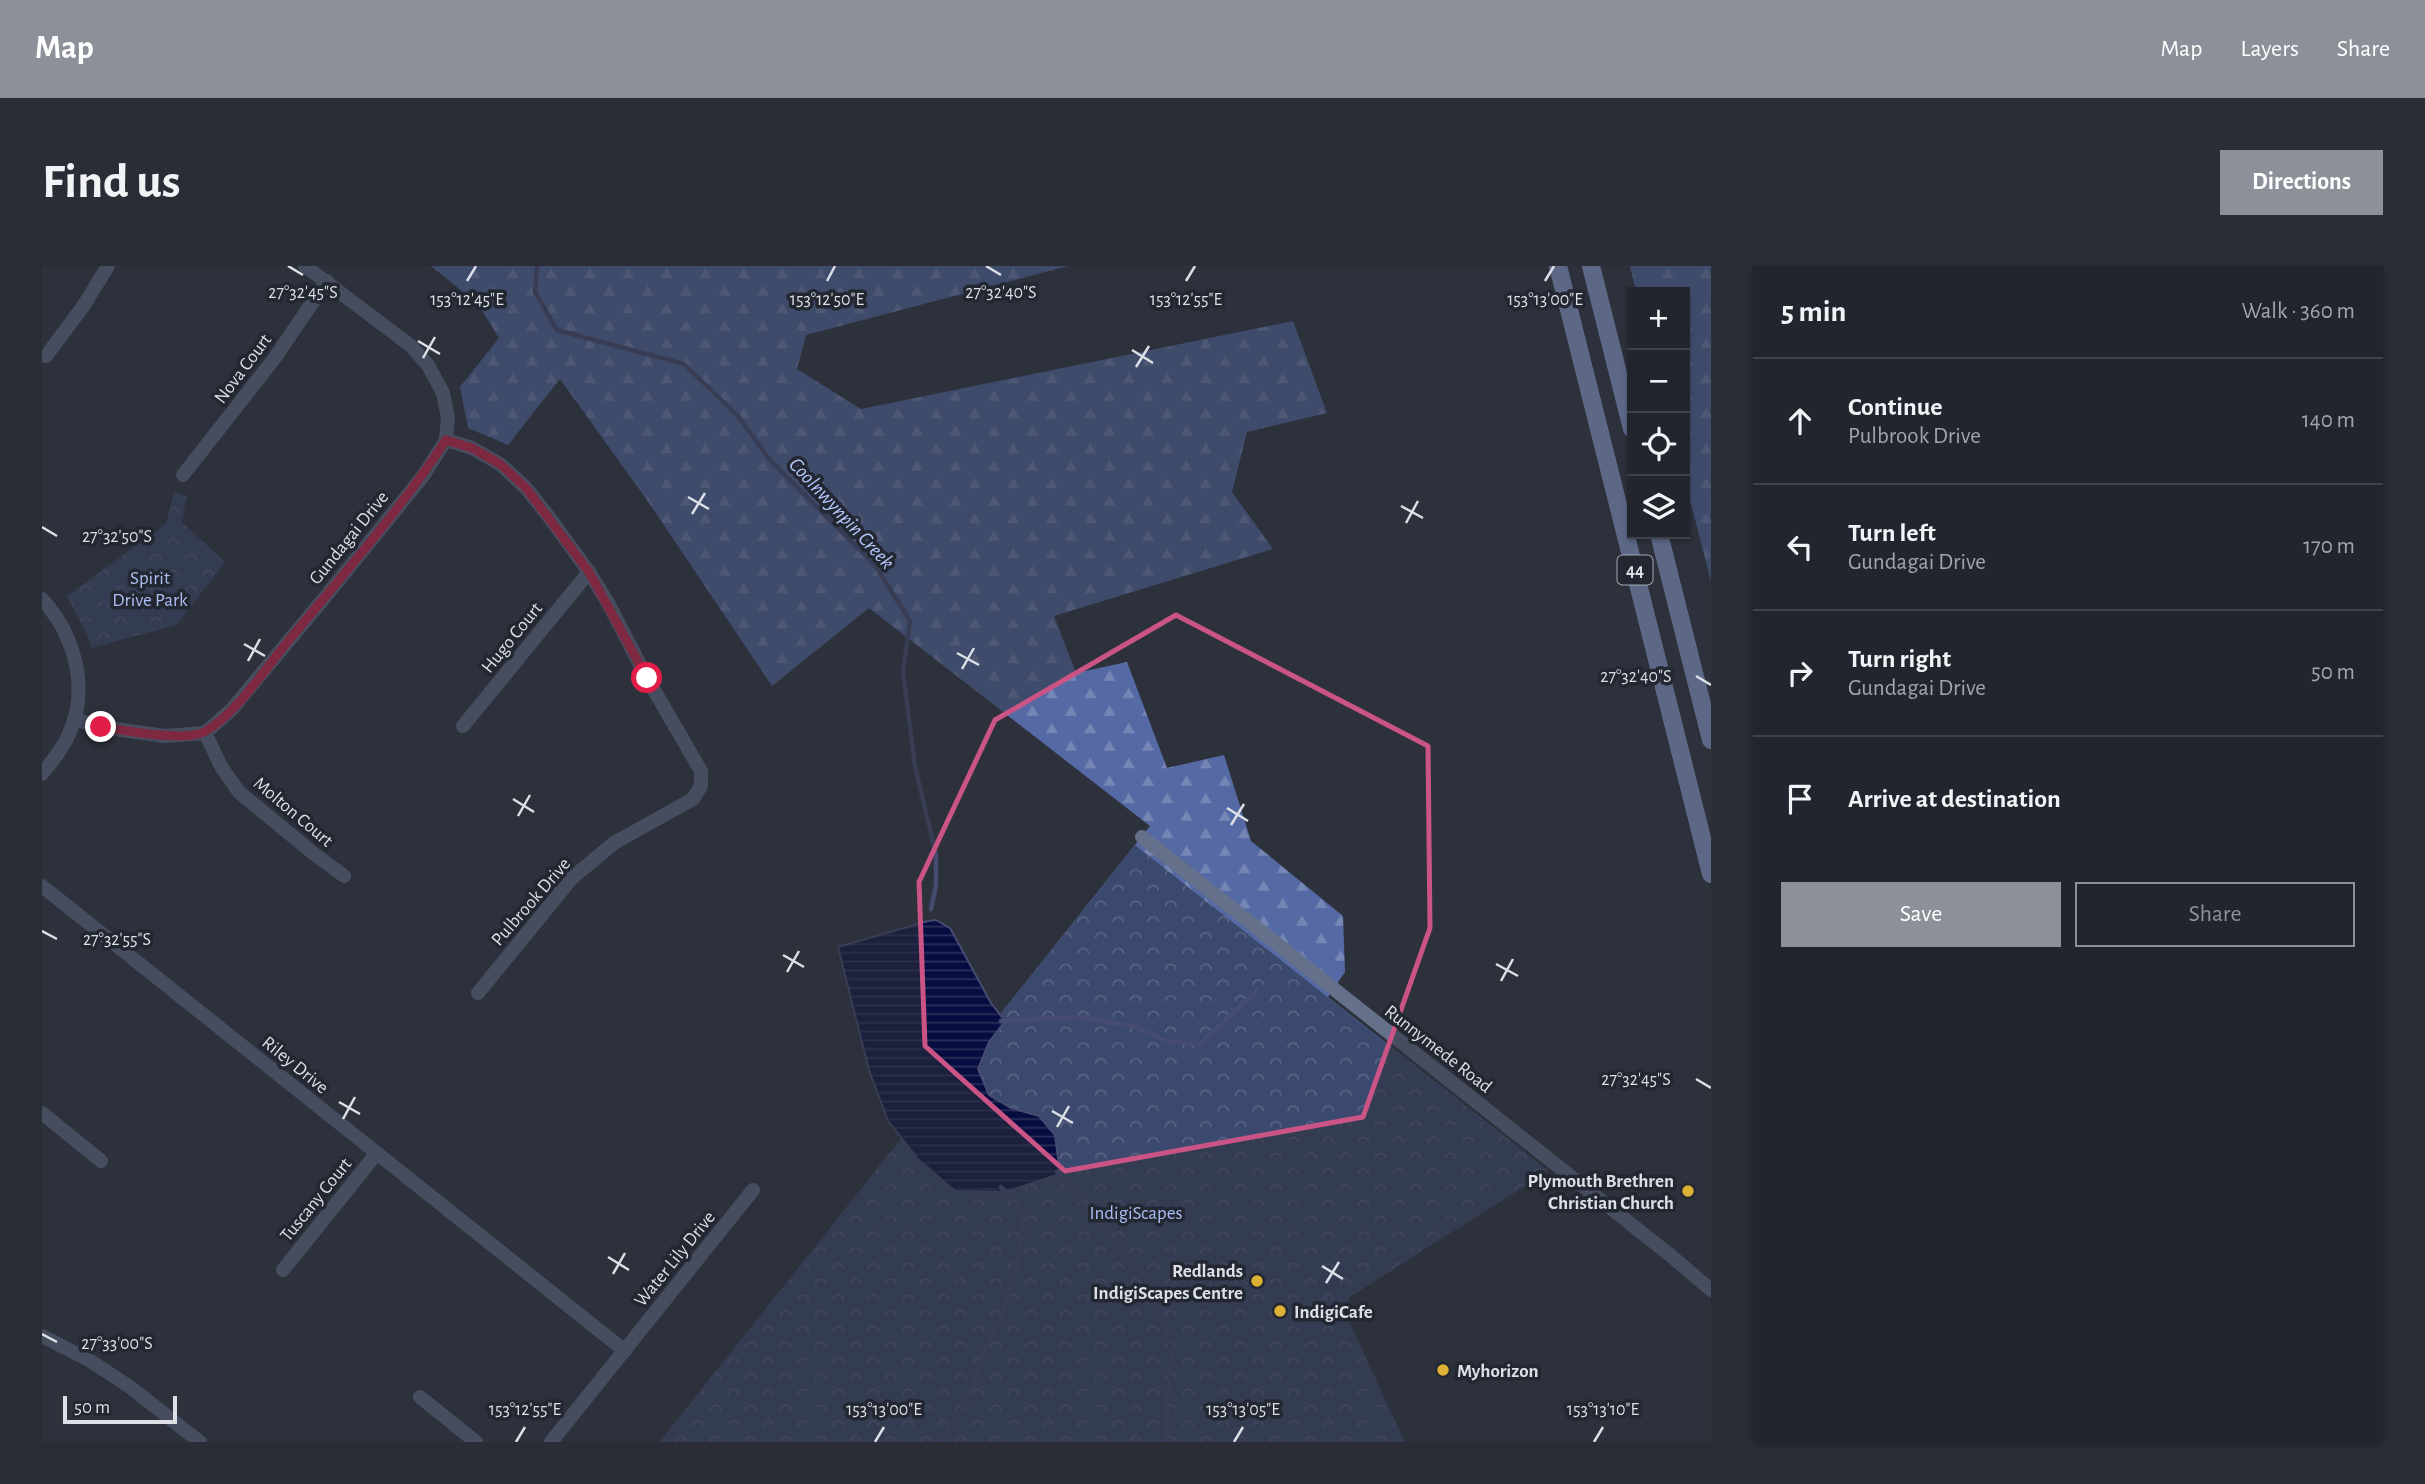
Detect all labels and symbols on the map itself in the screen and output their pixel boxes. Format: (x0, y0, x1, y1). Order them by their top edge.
text: 27°32'45"S (268, 284, 338, 302)
text: 27°32'40"S (965, 284, 1037, 302)
text: 153°12'45"E (430, 291, 504, 309)
text: 153°12'50"E (790, 291, 865, 309)
text: 153°12'55"E (1150, 291, 1223, 309)
text: 153°13'00"E (1507, 291, 1583, 309)
street label: Nova Court (211, 331, 275, 407)
water label: Coolnwynpin Creek (784, 454, 899, 574)
street label: Gundagai Drive (306, 488, 392, 588)
text: 27°32'50"S (82, 528, 152, 546)
road number: 44 (1618, 556, 1652, 584)
park label: Spirit Drive Park (112, 569, 188, 610)
street label: Hugo Court (478, 599, 546, 677)
route start (631, 662, 662, 693)
text: 27°32'40"S (1600, 668, 1672, 686)
route end (85, 711, 116, 742)
street label: Molton Court (250, 774, 336, 851)
street label: Pulbrook Drive (488, 854, 574, 950)
text: 27°32'55"S (83, 931, 151, 949)
street label: Runnymede Road (1381, 1002, 1495, 1097)
street label: Riley Drive (258, 1033, 332, 1098)
text: 27°32'45"S (1601, 1071, 1671, 1089)
street label: Tuscany Court (277, 1155, 356, 1245)
place label: Plymouth Brethren Christian Church (1527, 1172, 1674, 1213)
marker: Plymouth Brethren Christian Church (1680, 1183, 1696, 1199)
park label: IndigiScapes (1090, 1204, 1182, 1223)
street label: Water Lily Drive (631, 1208, 719, 1310)
place label: Redlands IndigiScapes Centre (1093, 1262, 1243, 1303)
marker: Redlands IndigiScapes Centre (1249, 1273, 1265, 1289)
marker: IndigiCafe (1272, 1303, 1288, 1319)
place label: IndigiCafe (1294, 1303, 1373, 1322)
text: 27°33'00"S (81, 1335, 153, 1353)
marker: Myhorizon (1435, 1362, 1451, 1378)
place label: Myhorizon (1457, 1362, 1539, 1381)
scale bar (63, 1393, 177, 1425)
text: 153°12'55"E (489, 1401, 562, 1419)
text: 153°13'00"E (846, 1401, 922, 1419)
text: 153°13'05"E (1206, 1401, 1280, 1419)
text: 153°13'10"E (1567, 1401, 1640, 1419)

